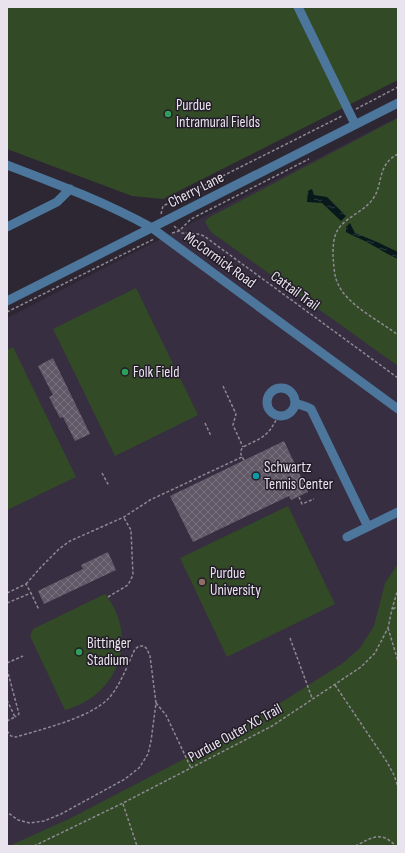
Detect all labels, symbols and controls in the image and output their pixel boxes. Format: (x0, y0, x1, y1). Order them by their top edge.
place label: Purdue Intramural Fields (176, 96, 260, 132)
marker: Purdue Intramural Fields (163, 109, 173, 119)
street label: Cherry Lane (165, 168, 227, 212)
street label: McCormick Road (180, 228, 260, 292)
street label: Cattail Trail (267, 267, 323, 315)
place label: Folk Field (133, 363, 179, 382)
marker: Folk Field (120, 367, 130, 377)
place label: Schwartz Tennis Center (264, 458, 334, 494)
marker: Schwartz Tennis Center (251, 471, 261, 481)
place label: Purdue University (210, 564, 261, 600)
marker: Purdue University (197, 577, 207, 587)
place label: Bittinger Stadium (87, 634, 132, 670)
marker: Bittinger Stadium (74, 647, 84, 657)
street label: Purdue Outer XC Trail (185, 699, 285, 767)

